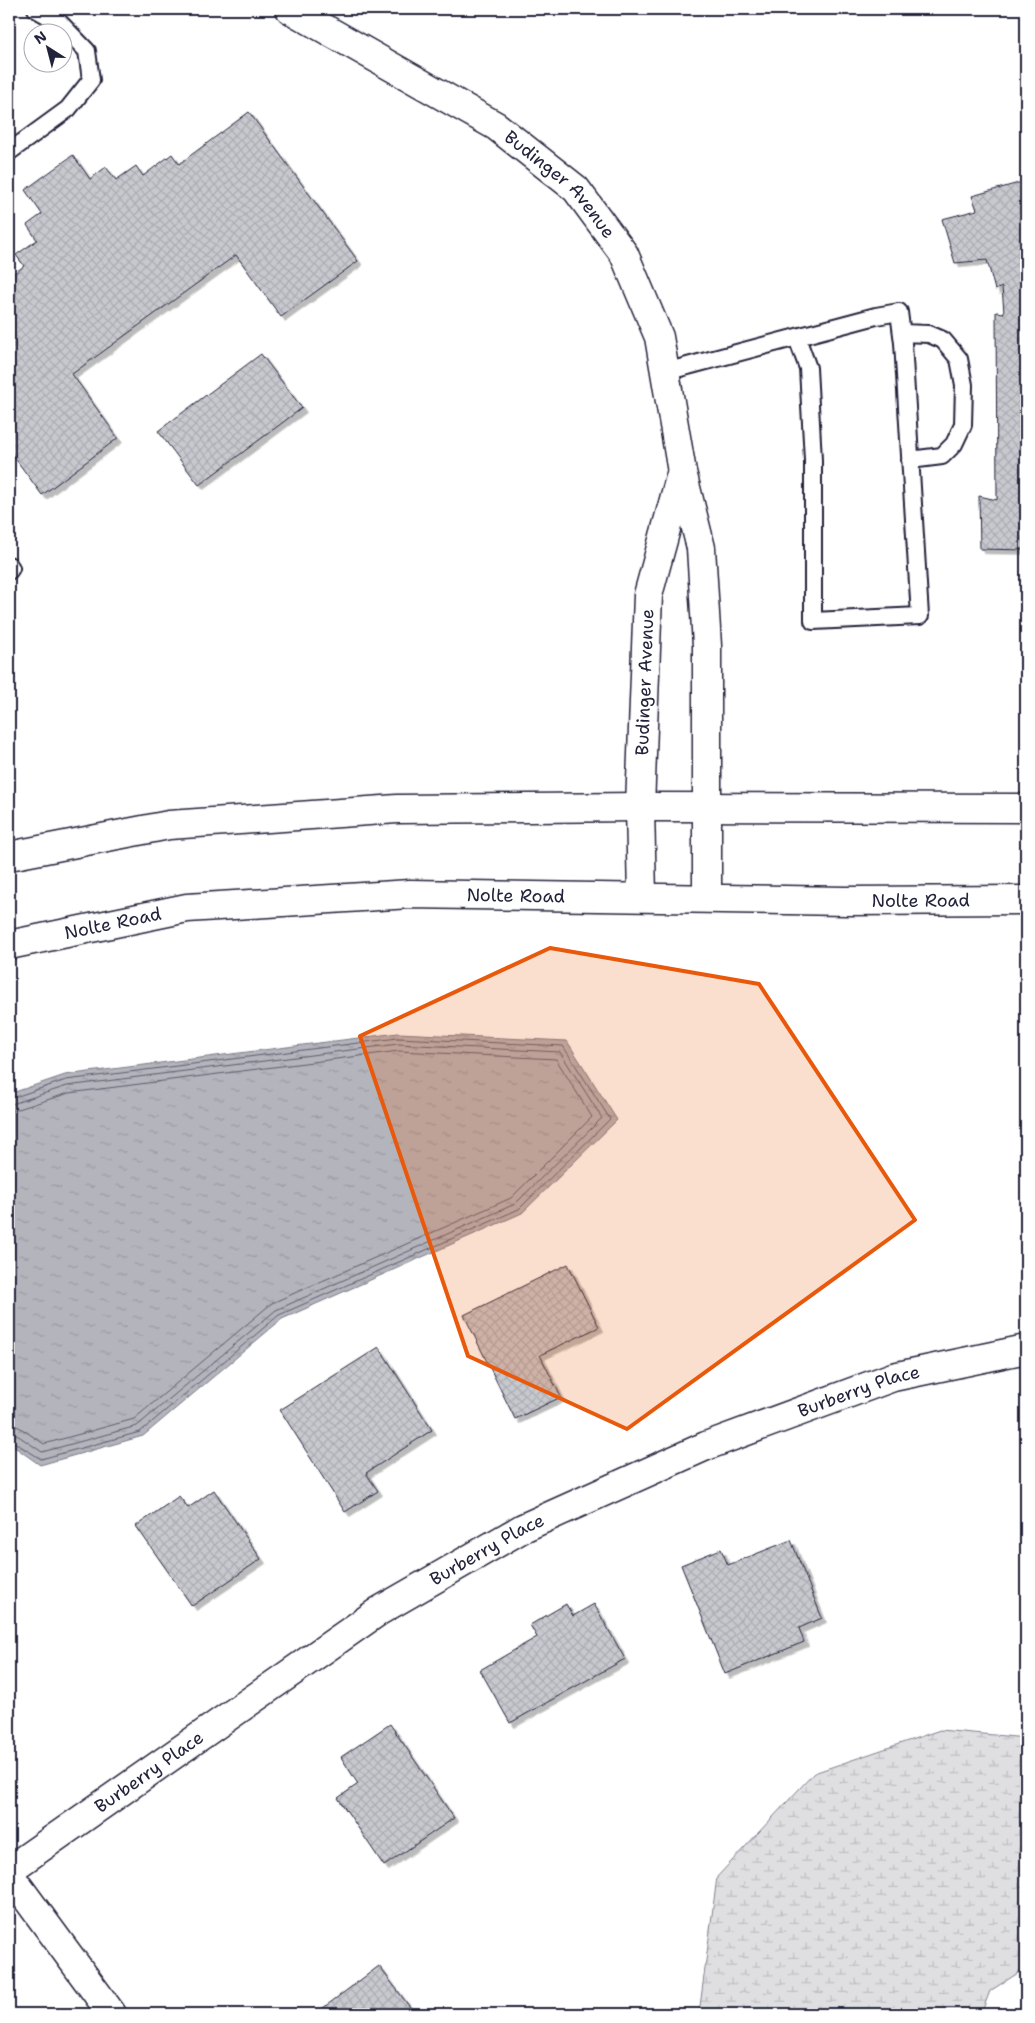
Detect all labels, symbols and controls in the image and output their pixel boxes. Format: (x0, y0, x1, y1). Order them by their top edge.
north arrow (22, 22, 72, 72)
text: N (31, 27, 50, 48)
street label: Budinger Avenue (499, 125, 621, 243)
street label: Budinger Avenue (630, 608, 659, 756)
street label: Nolte Road (466, 883, 565, 908)
street label: Nolte Road (871, 888, 970, 913)
street label: Nolte Road (62, 902, 163, 945)
street label: Burberry Place (795, 1360, 922, 1423)
street label: Burberry Place (425, 1508, 548, 1591)
street label: Burberry Place (90, 1726, 208, 1818)

